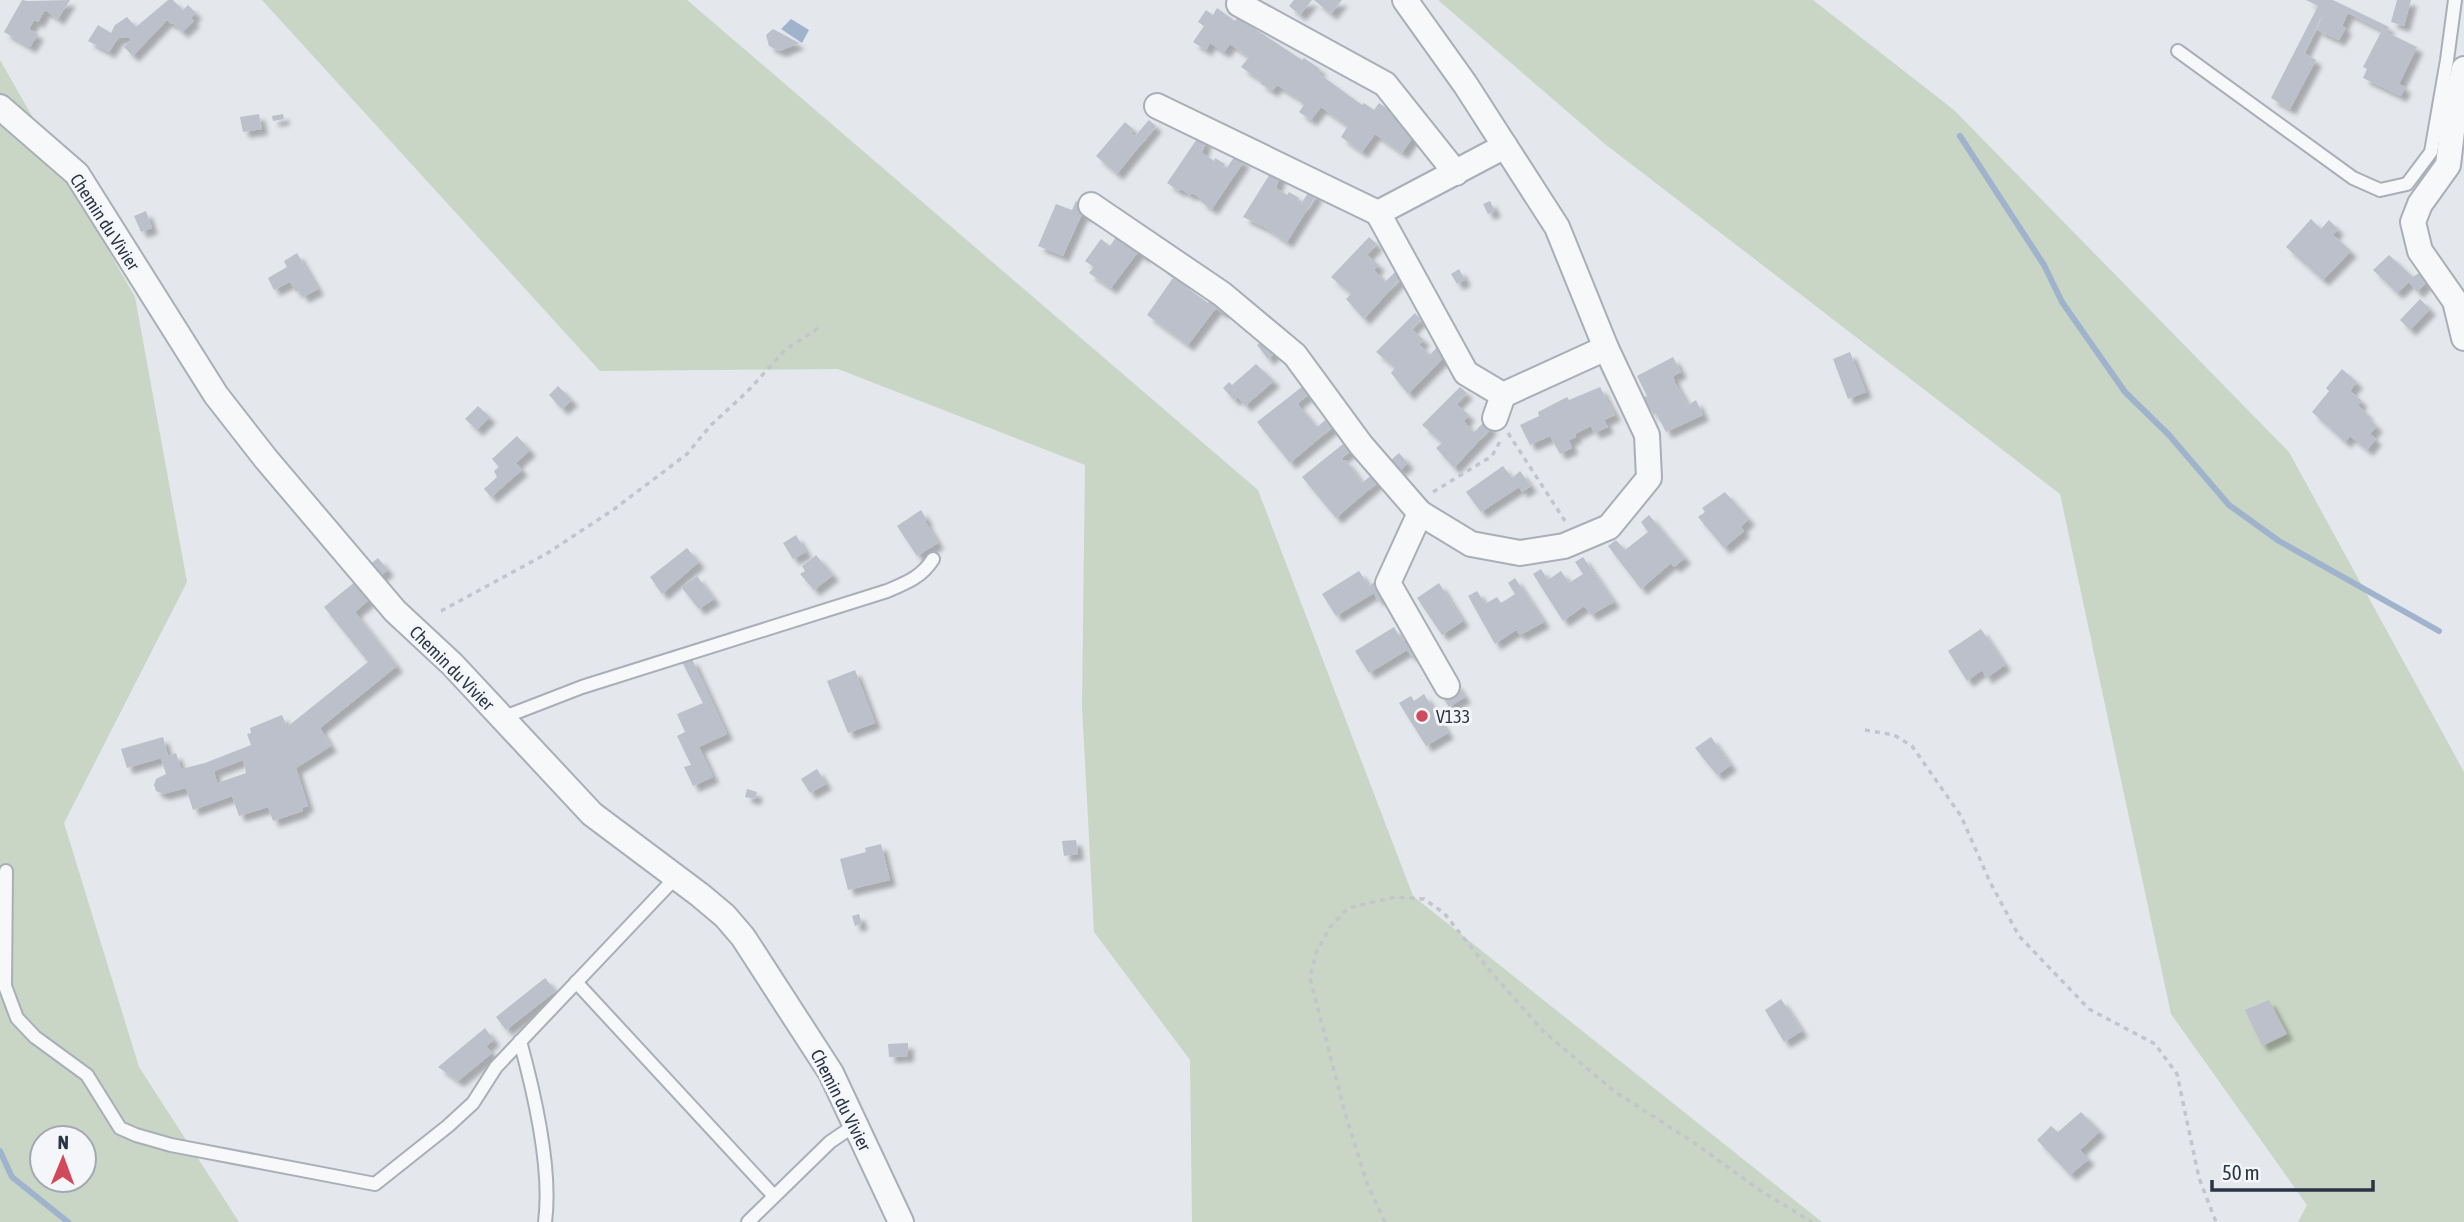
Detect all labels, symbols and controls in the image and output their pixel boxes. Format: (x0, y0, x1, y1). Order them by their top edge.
street label: Chemin du Vivier (66, 170, 144, 275)
street label: Chemin du Vivier (405, 621, 499, 715)
place label: V133 (1436, 706, 1470, 727)
marker: V133 (1414, 708, 1430, 724)
street label: Chemin du Vivier (806, 1046, 876, 1155)
north arrow (28, 1124, 98, 1194)
text: N (57, 1131, 69, 1153)
scale bar (2212, 1148, 2373, 1192)
text: 50 m (2222, 1160, 2260, 1184)

